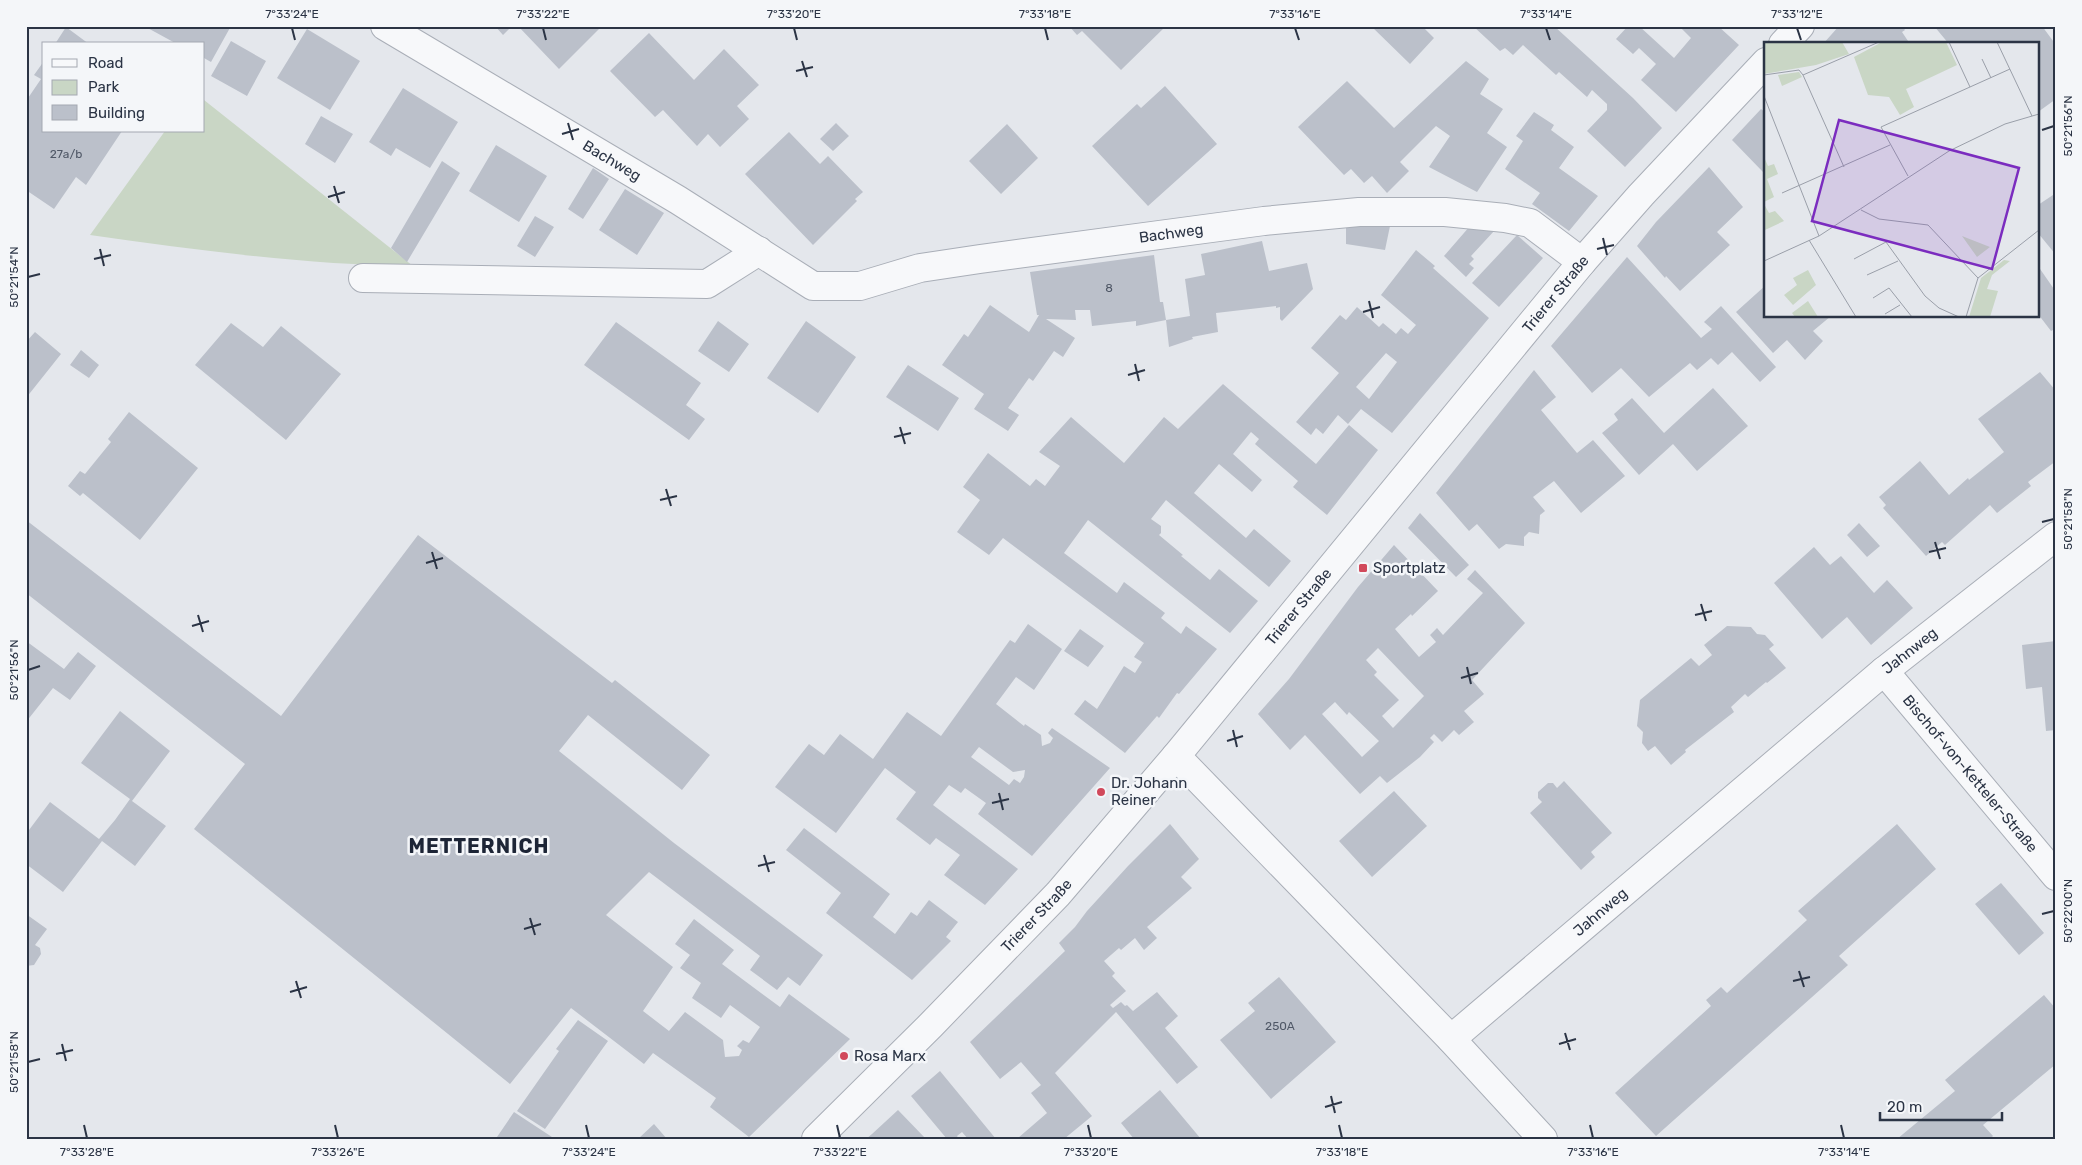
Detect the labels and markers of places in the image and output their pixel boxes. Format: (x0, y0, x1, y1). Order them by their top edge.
place label: Sportplatz (1373, 559, 1446, 577)
marker: Sportplatz (1357, 562, 1369, 574)
place label: Dr. Johann Reiner (1111, 774, 1187, 809)
marker: Dr. Johann Reiner (1095, 786, 1107, 798)
place label: Rosa Marx (854, 1047, 926, 1065)
marker: Rosa Marx (838, 1050, 850, 1062)

